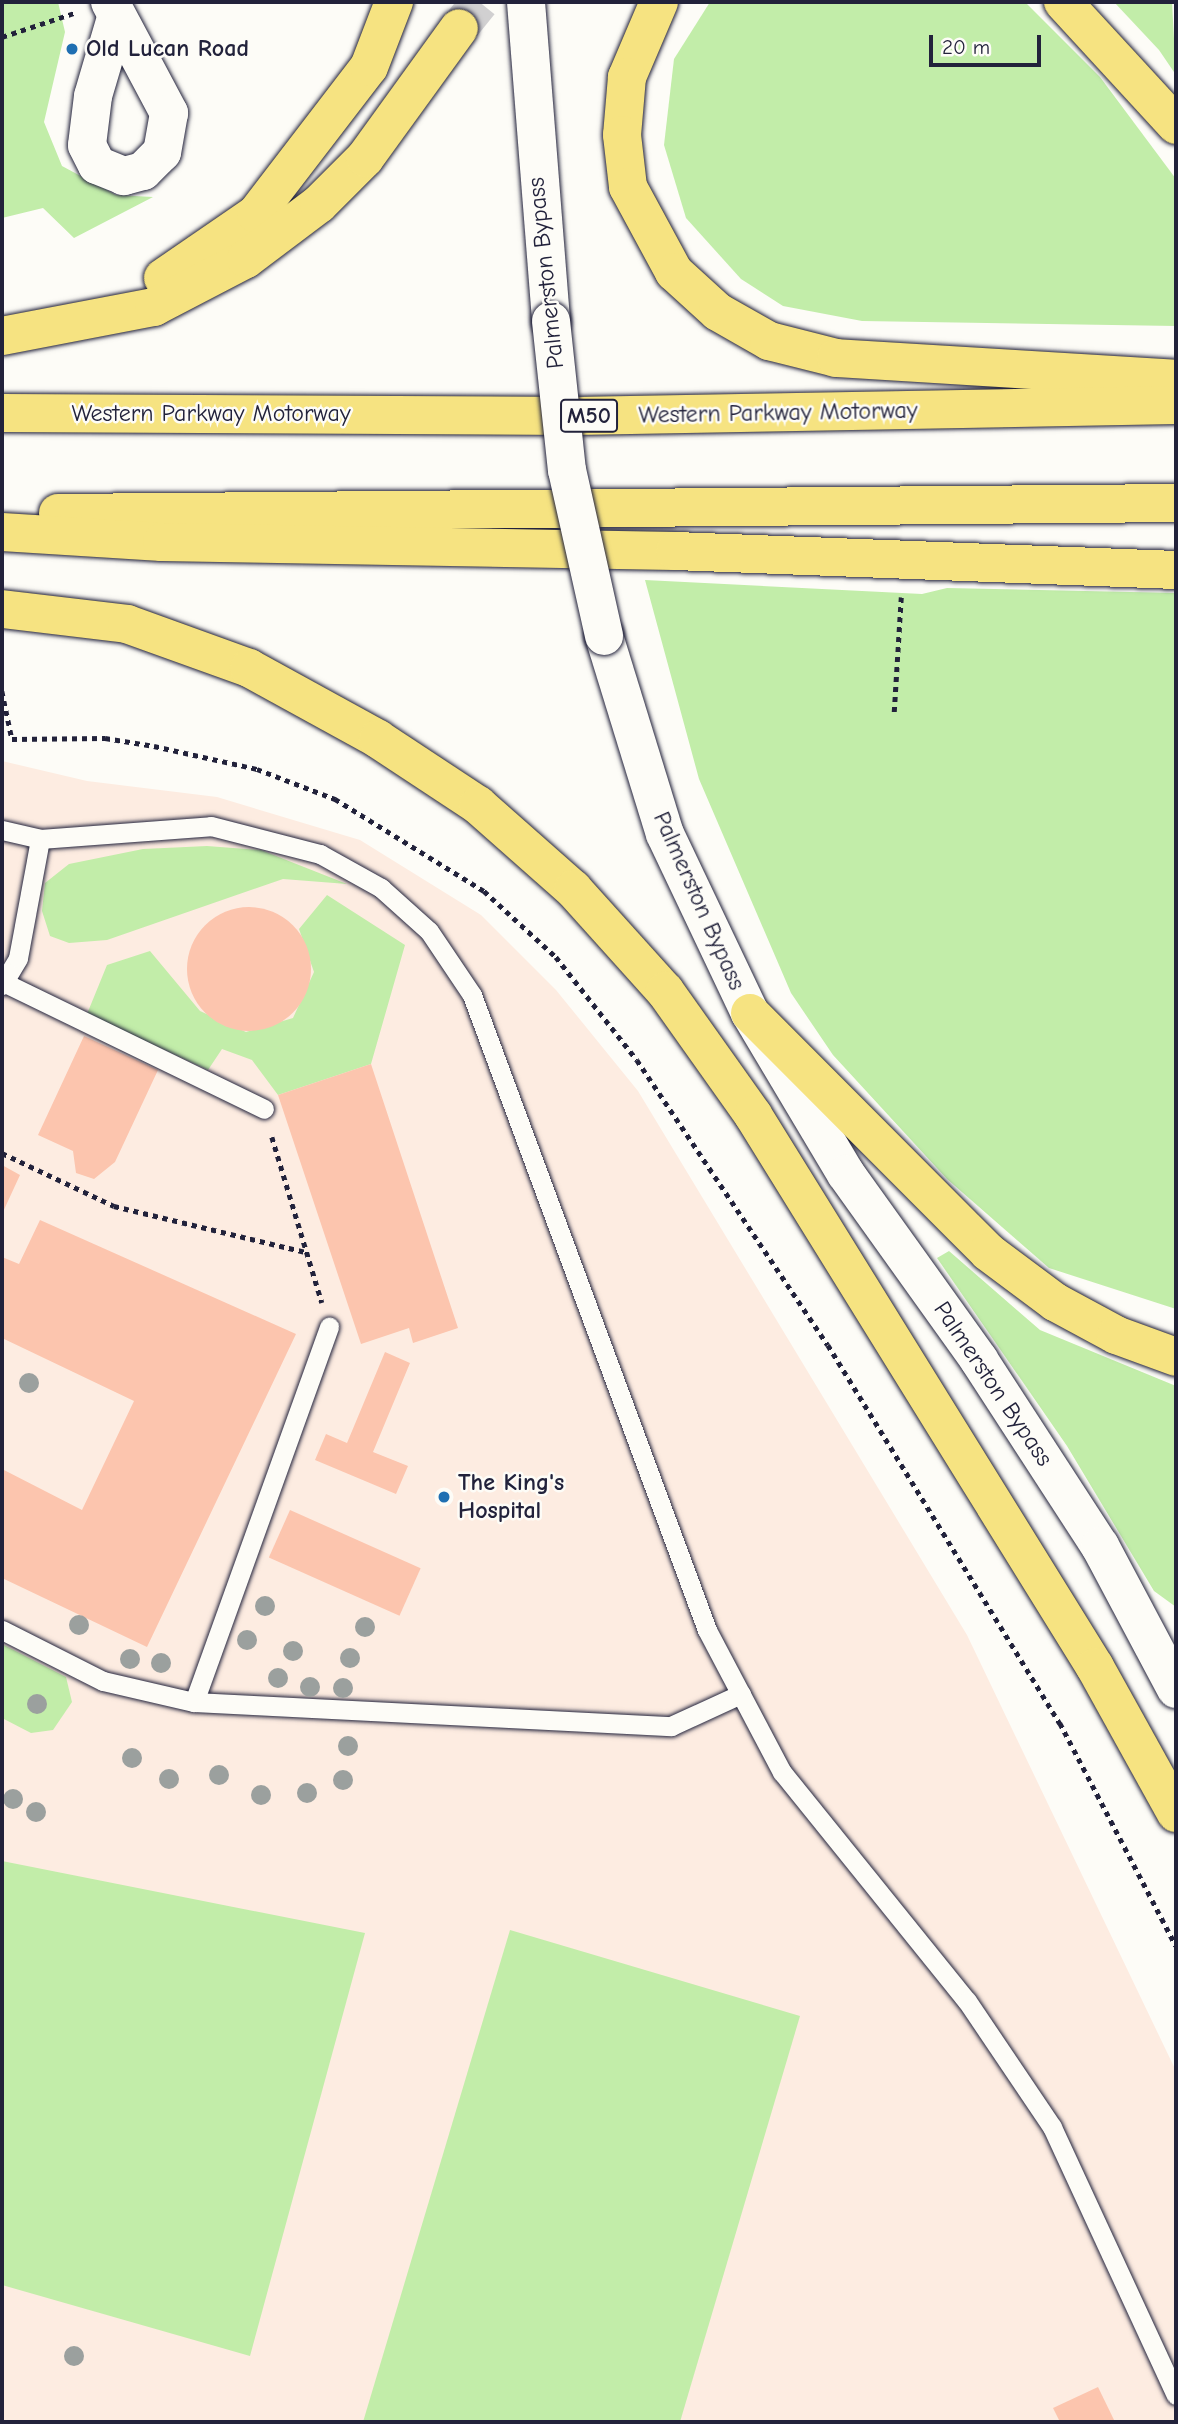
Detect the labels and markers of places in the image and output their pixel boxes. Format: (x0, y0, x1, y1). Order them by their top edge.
place label: Old Lucan Road (86, 35, 249, 63)
marker: Old Lucan Road (64, 41, 80, 57)
place label: The King's Hospital (458, 1469, 564, 1525)
marker: The King's Hospital (436, 1489, 452, 1505)

